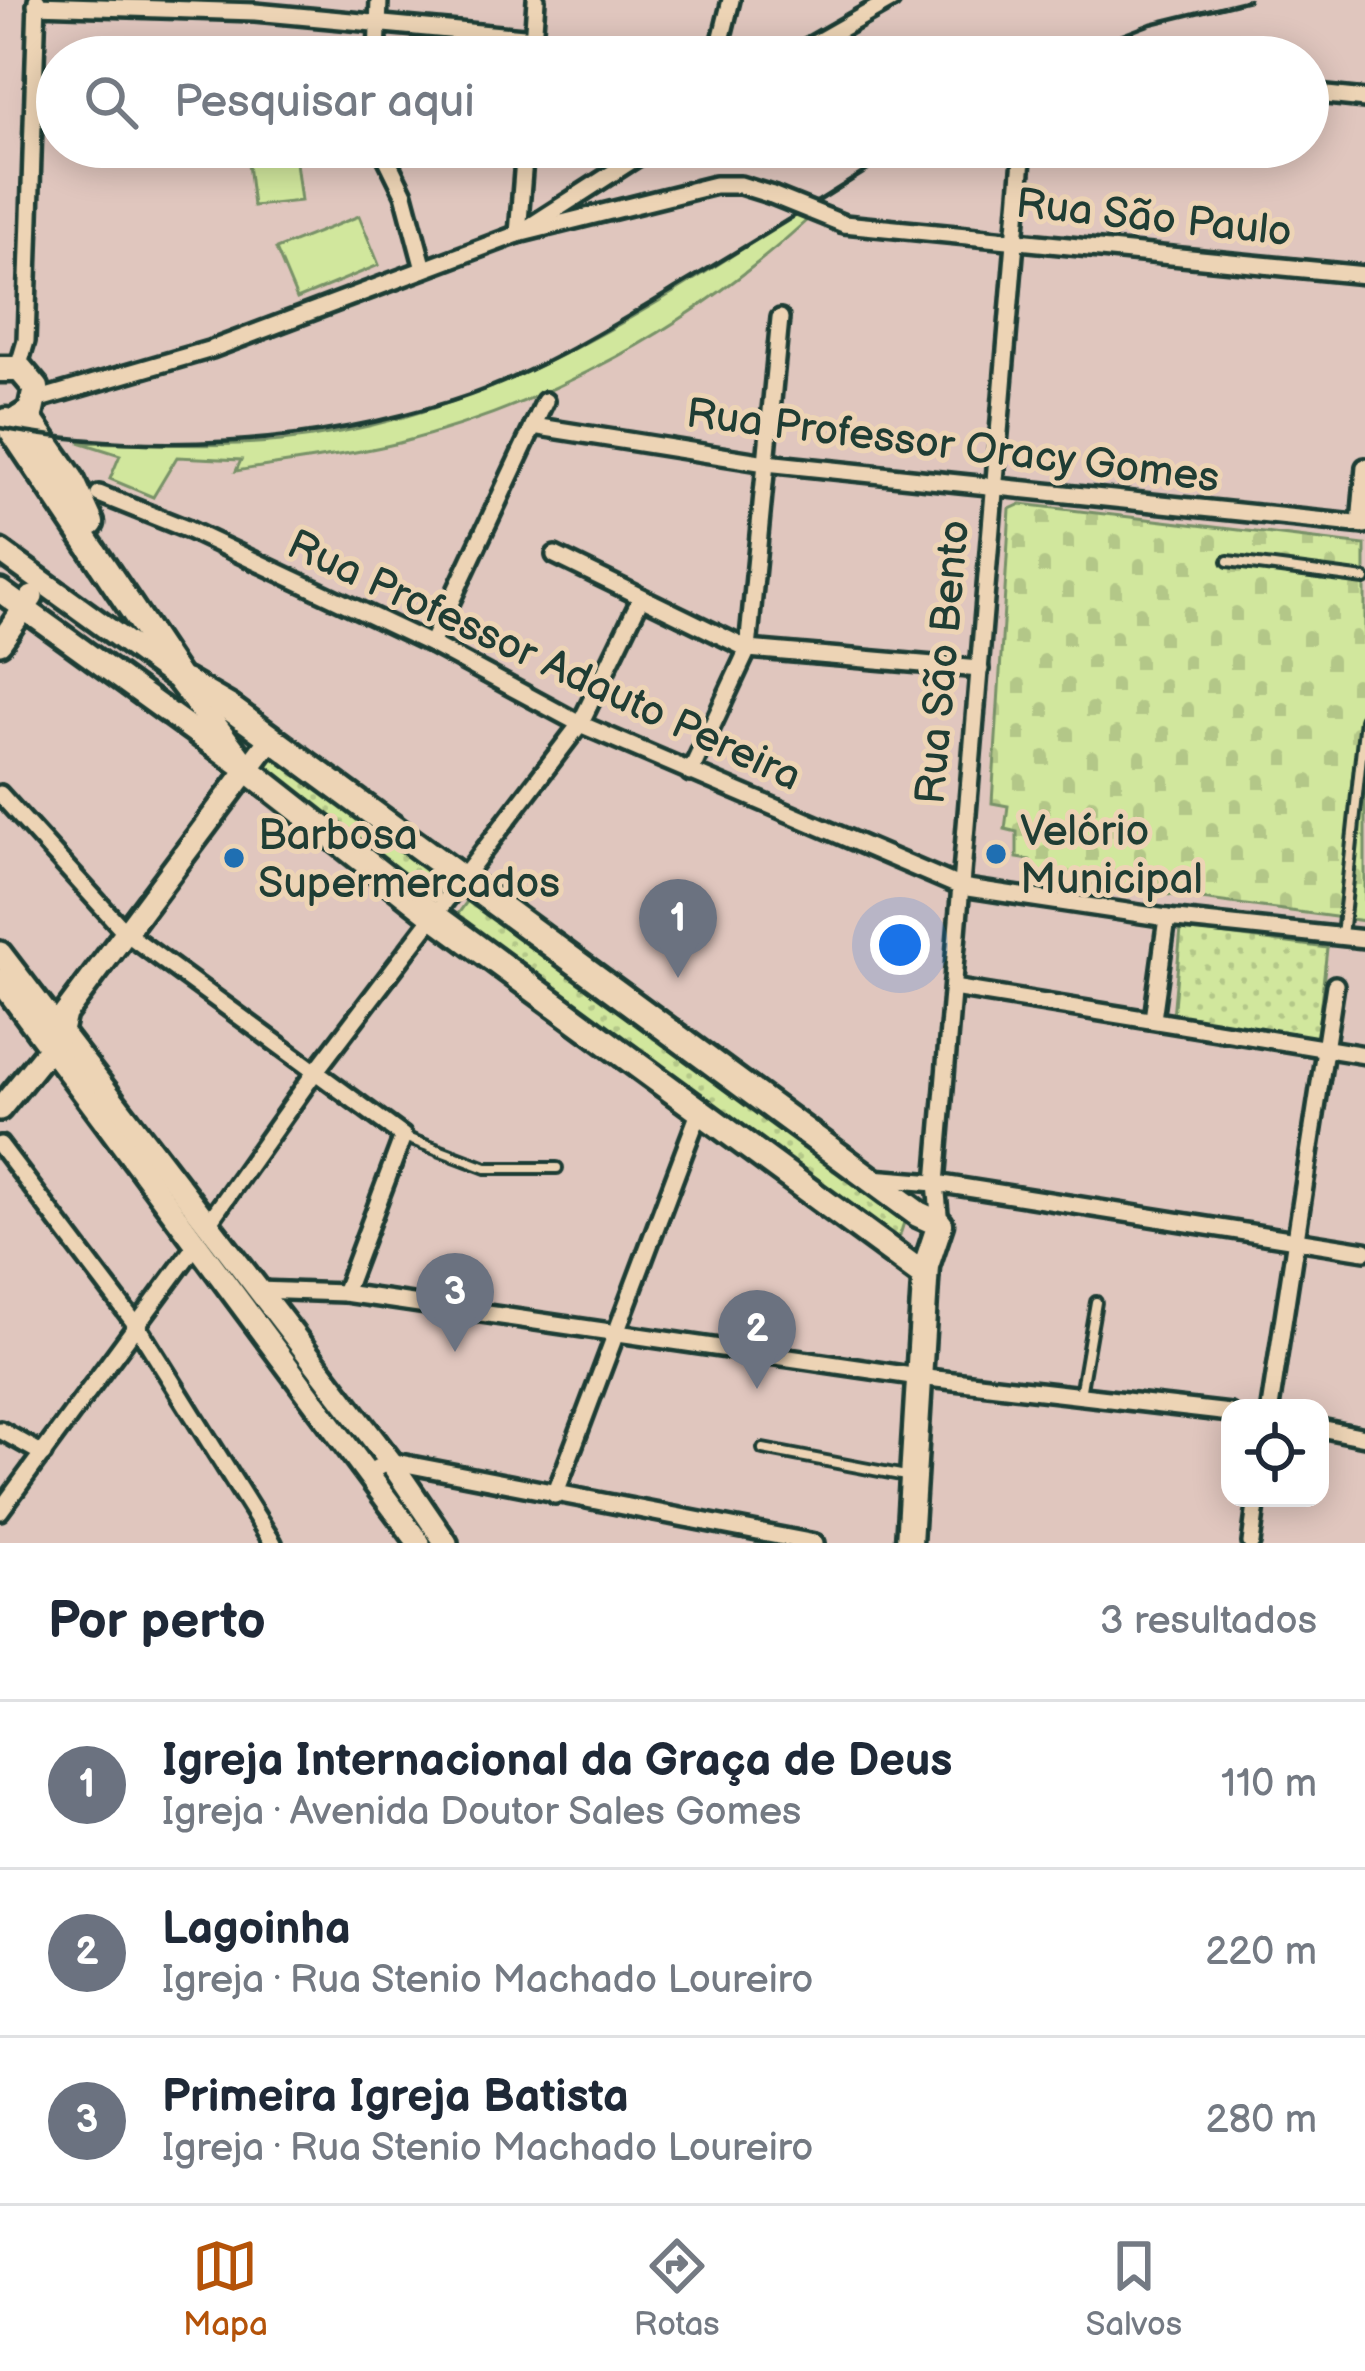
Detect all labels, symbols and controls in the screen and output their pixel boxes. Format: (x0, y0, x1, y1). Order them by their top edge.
search box (36, 36, 1329, 168)
icon: search (78, 69, 144, 135)
text: Pesquisar aqui (174, 75, 475, 130)
street label: Rua São Paulo (1013, 179, 1294, 258)
street label: Rua Professor Oracy Gomes (683, 388, 1222, 504)
street label: Rua São Bento (906, 518, 981, 806)
street label: Rua Professor Adauto Pereira (279, 520, 809, 803)
place label: Velório Municipal (1020, 807, 1203, 906)
place label: Barbosa Supermercados (258, 811, 560, 910)
marker: Velório Municipal (983, 841, 1009, 867)
marker: Barbosa Supermercados (221, 845, 247, 871)
pin: 1 (639, 879, 717, 978)
your location (870, 915, 930, 975)
pin: 3 (416, 1253, 494, 1352)
pin: 2 (718, 1290, 796, 1389)
map controls (1221, 1399, 1329, 1507)
button: locate (1221, 1399, 1329, 1507)
text: Por perto (48, 1591, 266, 1652)
text: 3 resultados (1100, 1598, 1317, 1645)
text: Igreja Internacional da Graça de Deus (162, 1734, 952, 1789)
text: 1 (79, 1761, 95, 1808)
text: 110 m (1221, 1761, 1317, 1808)
text: Igreja · Avenida Doutor Sales Gomes (162, 1789, 801, 1836)
text: Lagoinha (162, 1902, 351, 1957)
text: 2 (75, 1929, 99, 1976)
text: 220 m (1205, 1929, 1317, 1976)
text: Igreja · Rua Stenio Machado Loureiro (162, 1957, 813, 2004)
text: Primeira Igreja Batista (162, 2070, 629, 2125)
text: 3 (76, 2097, 98, 2144)
text: 280 m (1206, 2097, 1317, 2144)
text: Igreja · Rua Stenio Machado Loureiro (162, 2125, 813, 2172)
tab: Mapa (183, 2233, 268, 2345)
tab: Rotas (634, 2233, 720, 2345)
tab: Salvos (1086, 2233, 1182, 2345)

